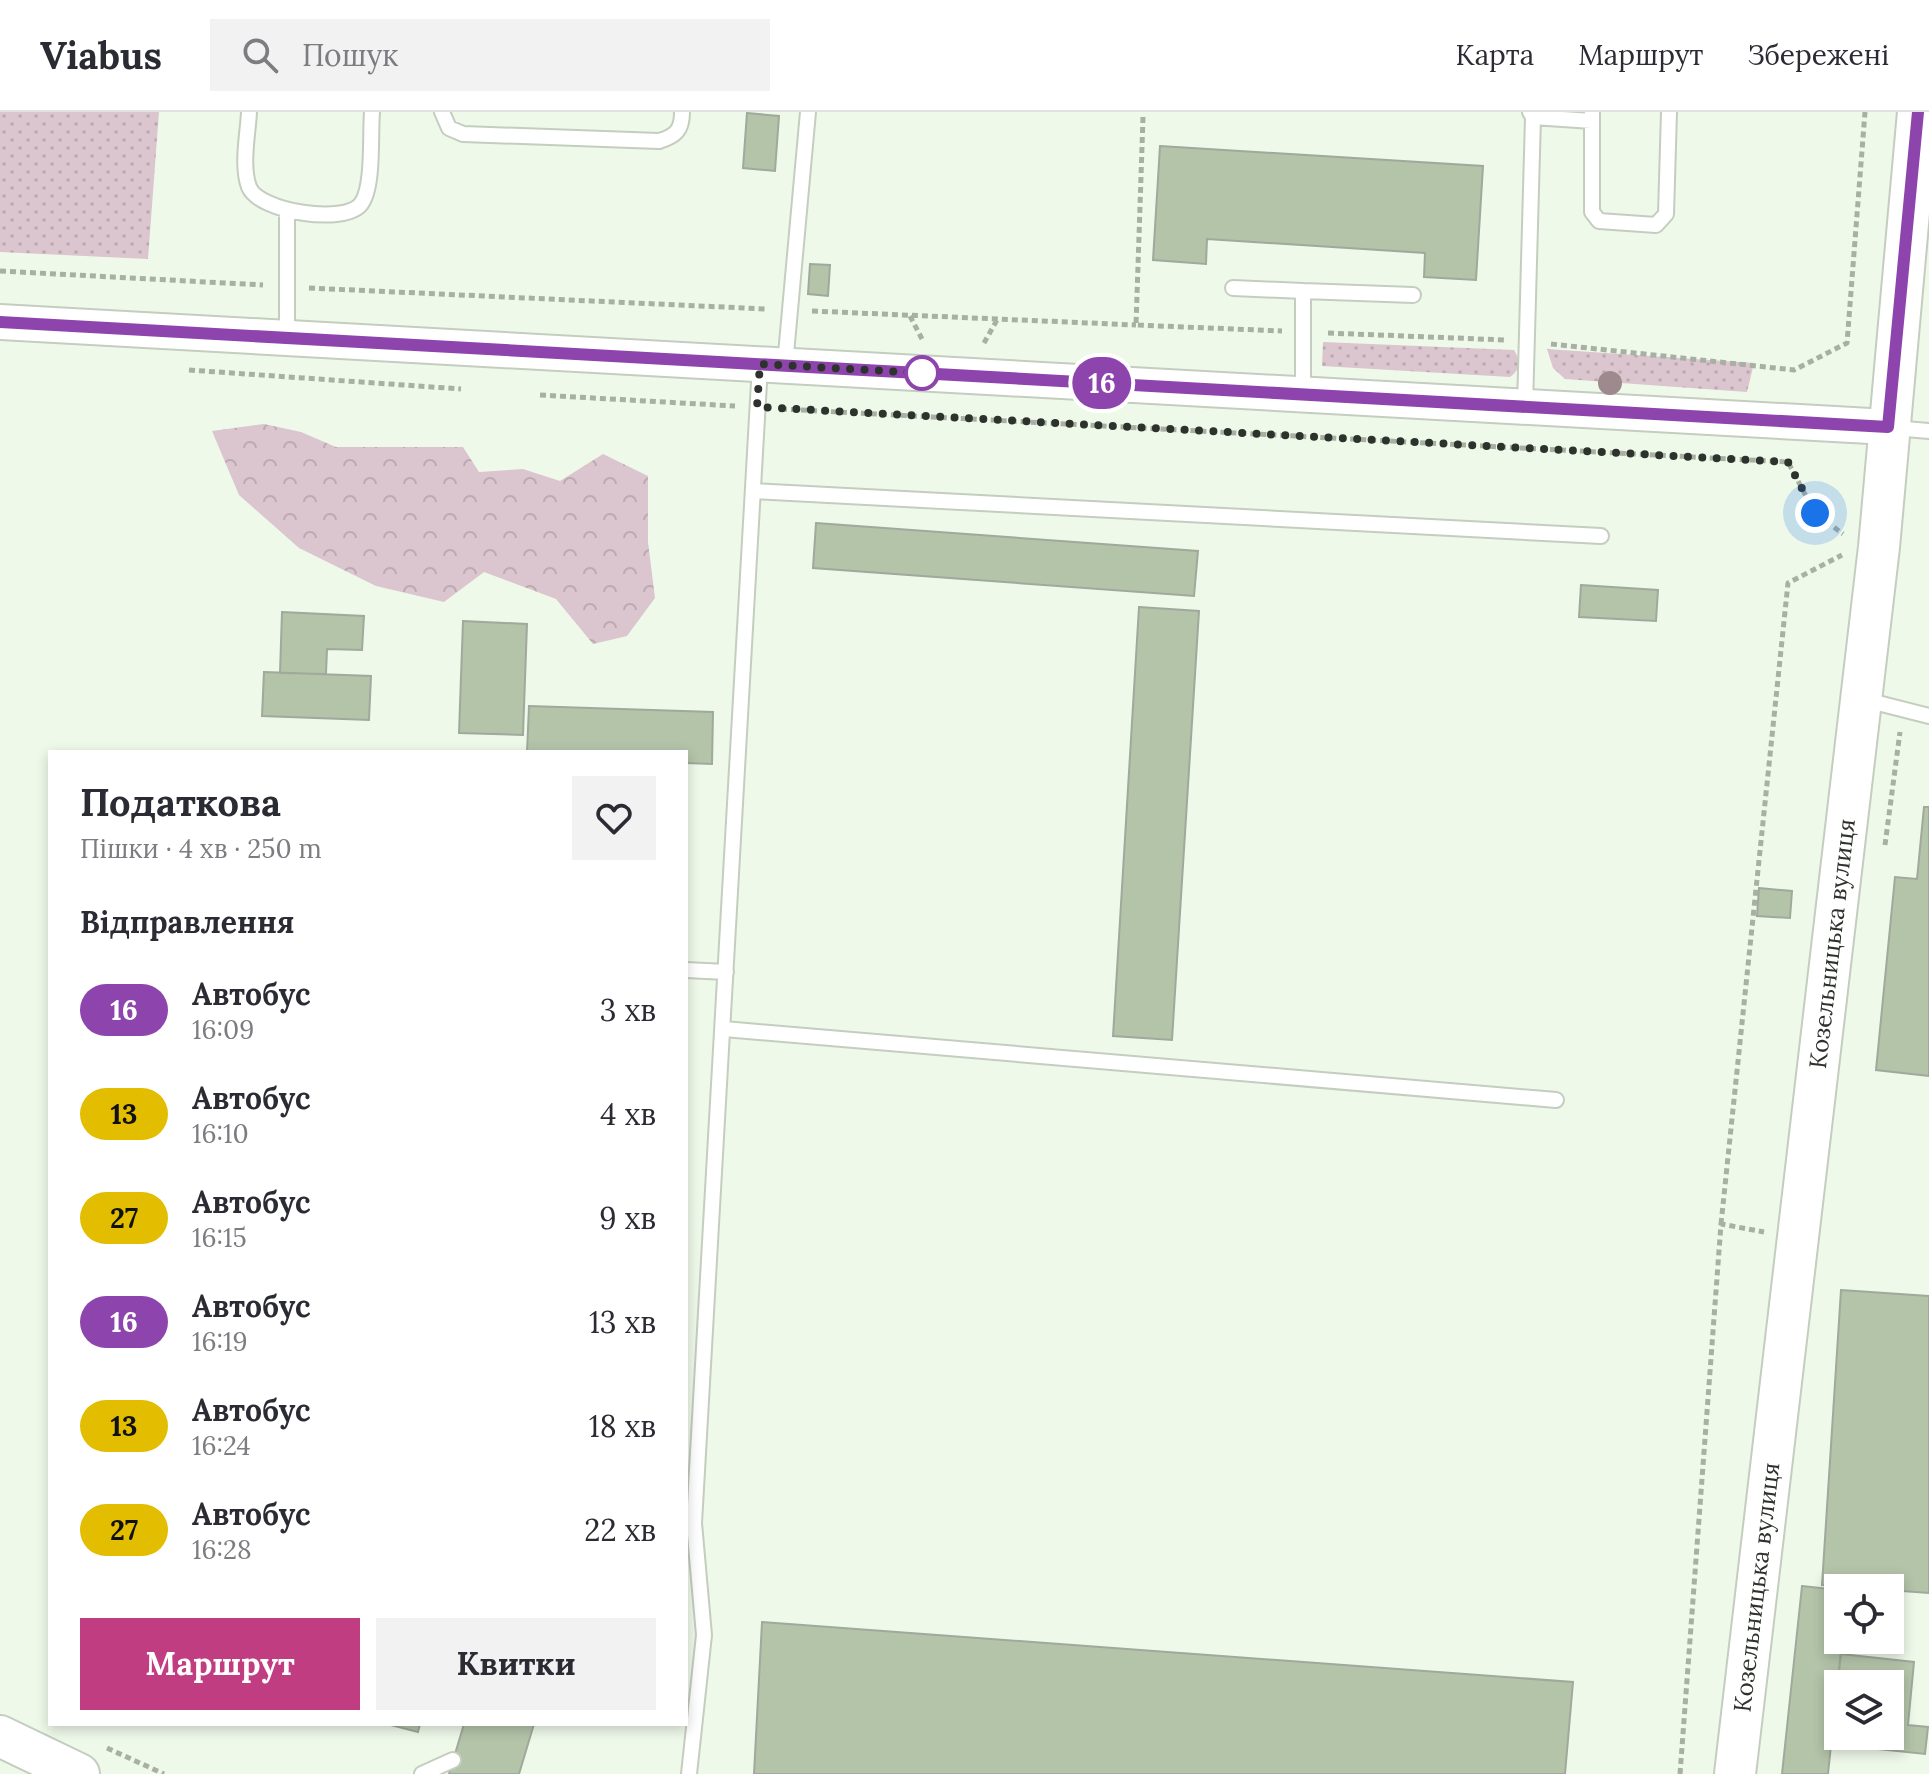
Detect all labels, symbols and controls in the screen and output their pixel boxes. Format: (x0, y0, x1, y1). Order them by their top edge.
search box (210, 19, 770, 91)
text: Viabus (40, 31, 162, 79)
icon: search (238, 33, 282, 77)
text: Пошук (302, 36, 398, 74)
text: Карта (1456, 37, 1534, 73)
text: Маршрут (1578, 37, 1703, 73)
text: Збережені (1747, 37, 1889, 73)
unlabelled marker (905, 356, 939, 390)
line badge: 16 (1066, 357, 1138, 409)
text: 16 (1088, 365, 1116, 401)
your location (1795, 493, 1835, 533)
button: heart (572, 776, 656, 860)
text: Податкова (80, 778, 281, 826)
street label: Козельницька вулиця (1802, 817, 1862, 1070)
text: Пішки · 4 хв · 250 m (80, 832, 322, 865)
text: Відправлення (80, 903, 295, 941)
text: Автобус (192, 975, 311, 1013)
text: 3 хв (600, 991, 656, 1029)
text: 16 (110, 992, 138, 1028)
text: 16:09 (192, 1013, 254, 1046)
text: Автобус (192, 1079, 311, 1117)
text: 4 хв (600, 1095, 656, 1133)
text: 13 (110, 1096, 138, 1132)
text: 16:10 (192, 1117, 249, 1150)
text: Автобус (192, 1183, 311, 1221)
text: 9 хв (599, 1199, 656, 1237)
text: 27 (110, 1200, 138, 1236)
text: 16:15 (192, 1221, 247, 1254)
text: Автобус (192, 1287, 311, 1325)
text: 13 хв (589, 1303, 656, 1341)
text: 16 (110, 1304, 138, 1340)
text: 16:19 (192, 1325, 247, 1358)
text: Автобус (192, 1391, 311, 1429)
text: 18 хв (589, 1407, 656, 1445)
text: 13 (110, 1408, 138, 1444)
text: 16:24 (192, 1429, 250, 1462)
street label: Козельницька вулиця (1726, 1461, 1786, 1714)
text: Автобус (192, 1495, 311, 1533)
text: 22 хв (584, 1511, 656, 1549)
text: 27 (110, 1512, 138, 1548)
text: 16:28 (192, 1533, 252, 1566)
map controls (1824, 1574, 1904, 1750)
button: locate (1824, 1574, 1904, 1654)
button: Маршрут (80, 1618, 360, 1710)
button: Квитки (376, 1618, 656, 1710)
button: layers (1824, 1670, 1904, 1750)

